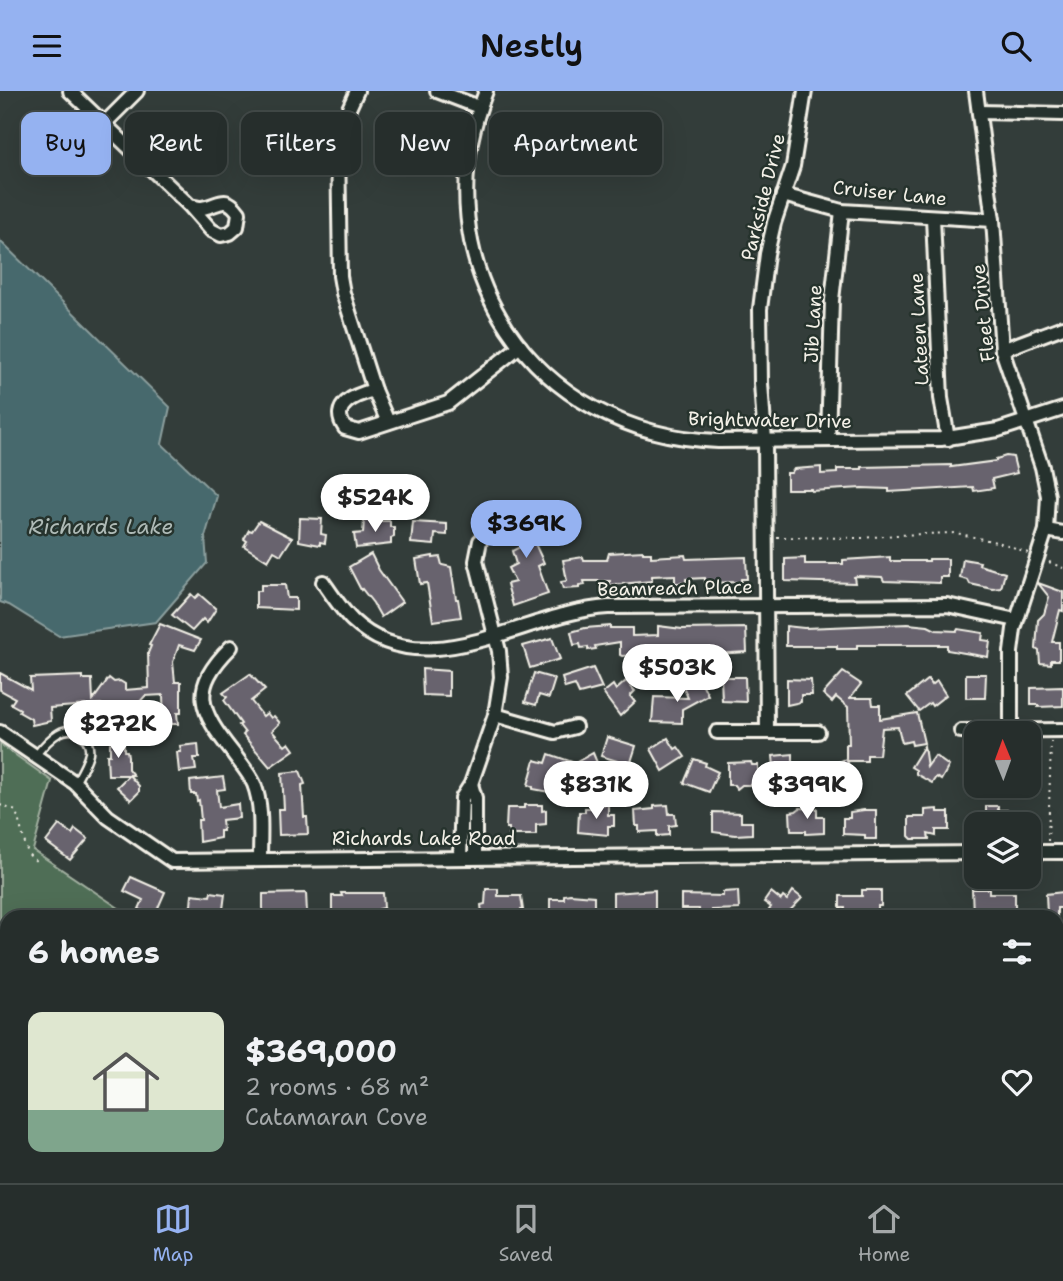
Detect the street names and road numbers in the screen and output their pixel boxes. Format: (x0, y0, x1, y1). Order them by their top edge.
street label: Parkside Drive (735, 131, 791, 263)
street label: Cruiser Lane (832, 175, 948, 211)
street label: Fleet Drive (965, 263, 1001, 363)
street label: Lateen Lane (904, 272, 934, 386)
street label: Jib Lane (798, 284, 828, 364)
street label: Brightwater Drive (688, 406, 852, 434)
street label: Beamreach Place (597, 574, 753, 602)
street label: Richards Lake Road (332, 826, 516, 851)

